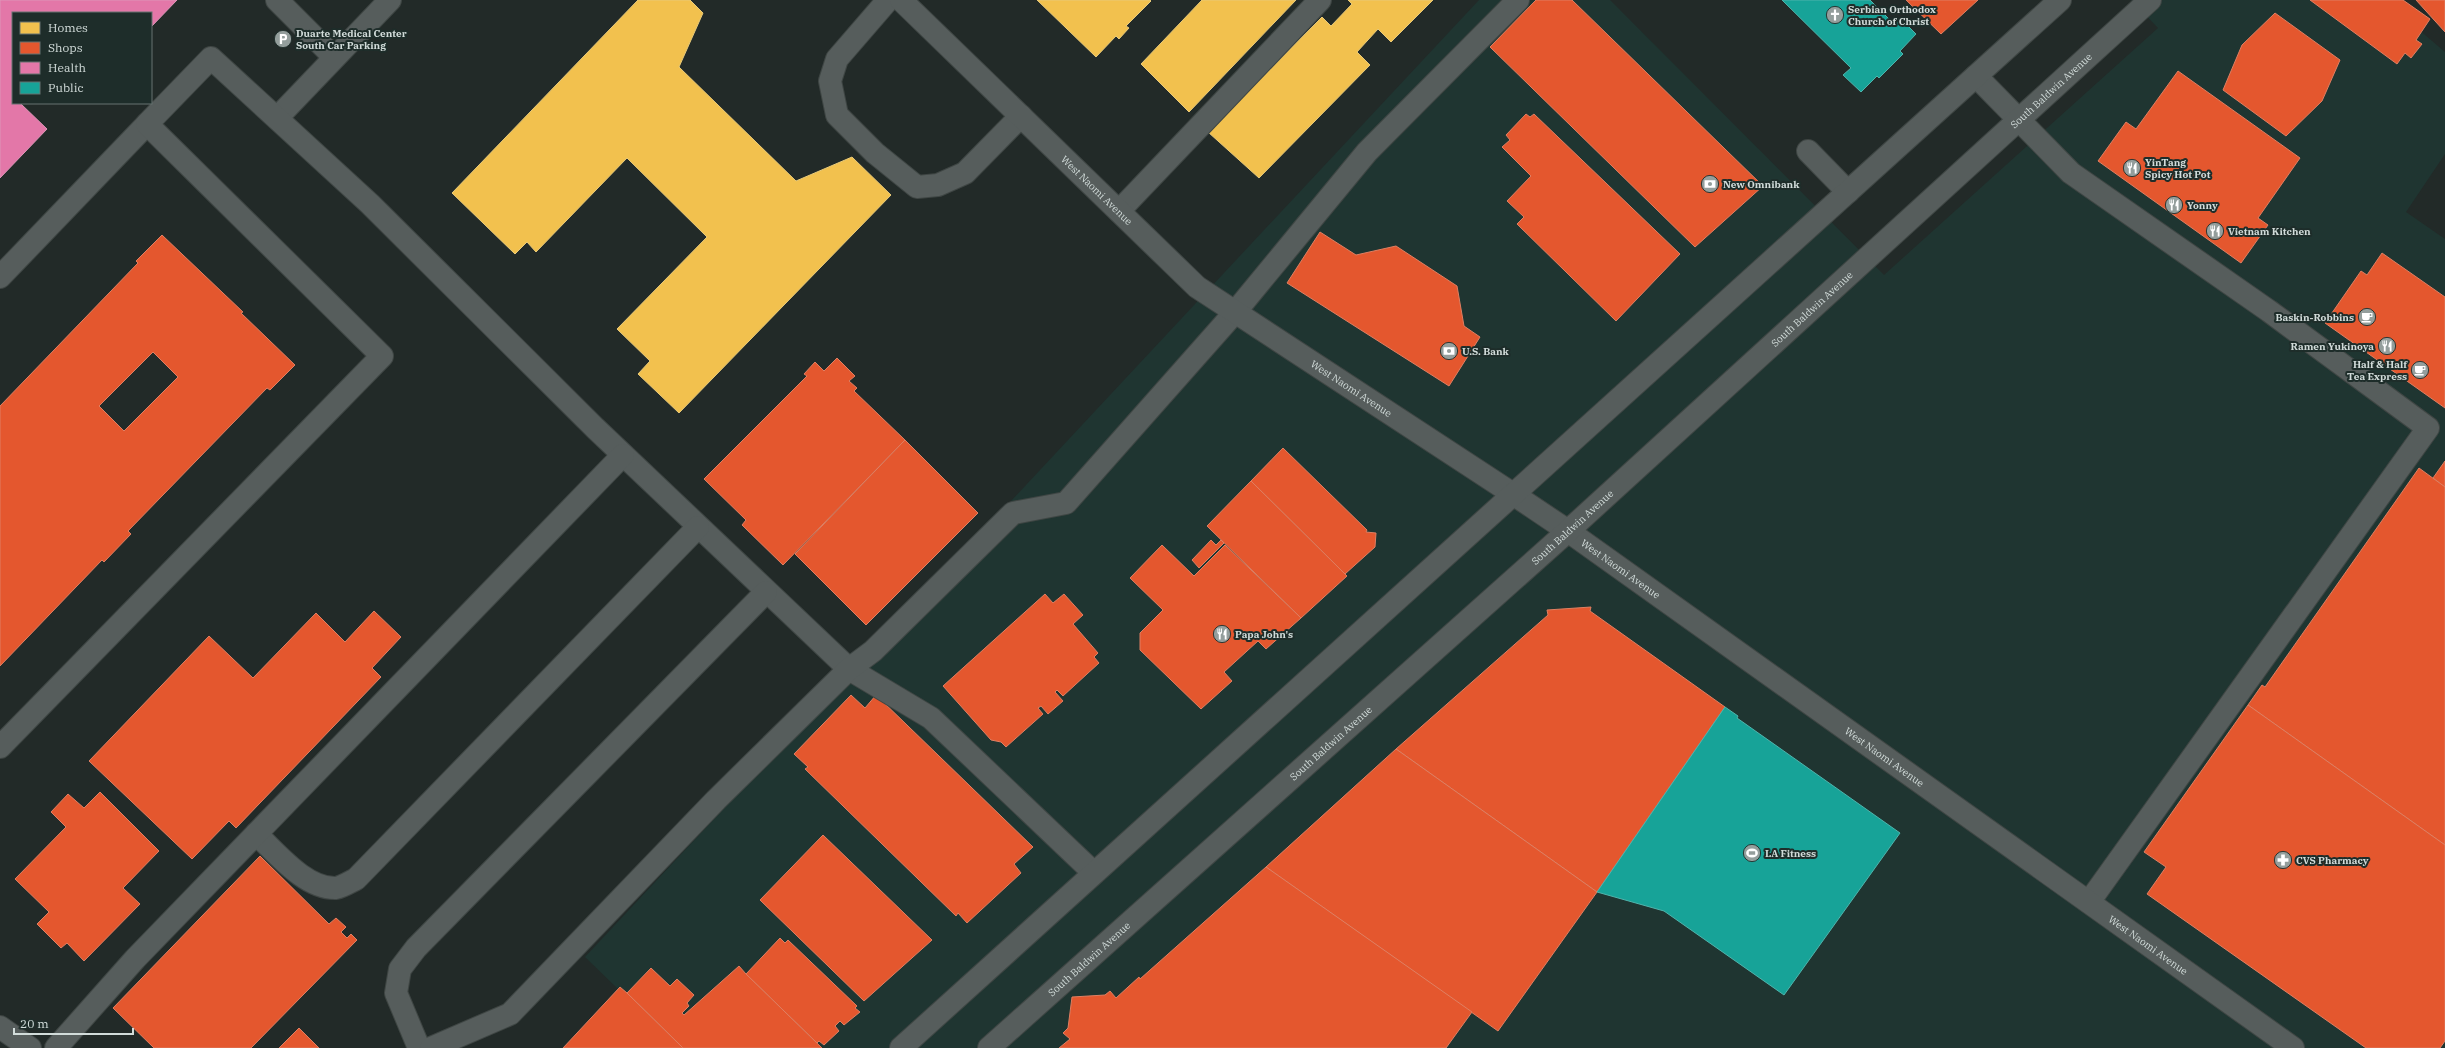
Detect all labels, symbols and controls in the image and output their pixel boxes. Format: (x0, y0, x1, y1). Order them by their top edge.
place label: Serbian Orthodox Church of Christ (1848, 3, 1936, 28)
church icon: Serbian Orthodox Church of Christ (1825, 5, 1845, 25)
legend (12, 12, 152, 104)
text: Homes (48, 20, 88, 35)
place label: Duarte Medical Center South Car Parking (296, 27, 407, 52)
parking icon: Duarte Medical Center South Car Parking (273, 29, 293, 49)
text: Shops (48, 40, 83, 55)
street label: South Baldwin Avenue (2008, 50, 2095, 131)
text: Health (48, 60, 86, 75)
text: Public (48, 80, 84, 95)
street label: West Naomi Avenue (1058, 153, 1135, 228)
place label: YinTang Spicy Hot Pot (2145, 156, 2211, 181)
restaurant icon: YinTang Spicy Hot Pot (2122, 158, 2142, 178)
bank icon: New Omnibank (1700, 174, 1720, 194)
place label: New Omnibank (1723, 178, 1800, 191)
restaurant icon: Yonny (2164, 195, 2184, 215)
place label: Yonny (2187, 199, 2218, 212)
restaurant icon: Vietnam Kitchen (2205, 221, 2225, 241)
place label: Vietnam Kitchen (2228, 225, 2311, 238)
street label: South Baldwin Avenue (1768, 269, 1855, 350)
cafe icon: Baskin-Robbins (2357, 307, 2377, 327)
place label: Baskin-Robbins (2276, 311, 2354, 324)
restaurant icon: Ramen Yukinoya (2377, 336, 2397, 356)
place label: Ramen Yukinoya (2291, 340, 2374, 353)
bank icon: U.S. Bank (1439, 341, 1459, 361)
place label: U.S. Bank (1462, 345, 1510, 358)
street label: West Naomi Avenue (1308, 357, 1394, 420)
place label: Half & Half Tea Express (2347, 358, 2408, 383)
cafe icon: Half & Half Tea Express (2410, 360, 2430, 380)
street label: South Baldwin Avenue (1529, 487, 1616, 568)
street label: West Naomi Avenue (1578, 536, 1663, 602)
restaurant icon: Papa John's (1212, 624, 1232, 644)
place label: Papa John's (1235, 628, 1293, 641)
street label: South Baldwin Avenue (1287, 703, 1375, 783)
street label: West Naomi Avenue (1842, 724, 1926, 790)
sports icon: LA Fitness (1742, 843, 1762, 863)
place label: LA Fitness (1765, 847, 1816, 860)
pharmacy icon: CVS Pharmacy (2273, 850, 2293, 870)
place label: CVS Pharmacy (2296, 854, 2369, 867)
street label: West Naomi Avenue (2106, 913, 2190, 978)
street label: South Baldwin Avenue (1045, 919, 1133, 999)
scale bar (14, 1010, 133, 1036)
text: 20 m (20, 1016, 49, 1031)

